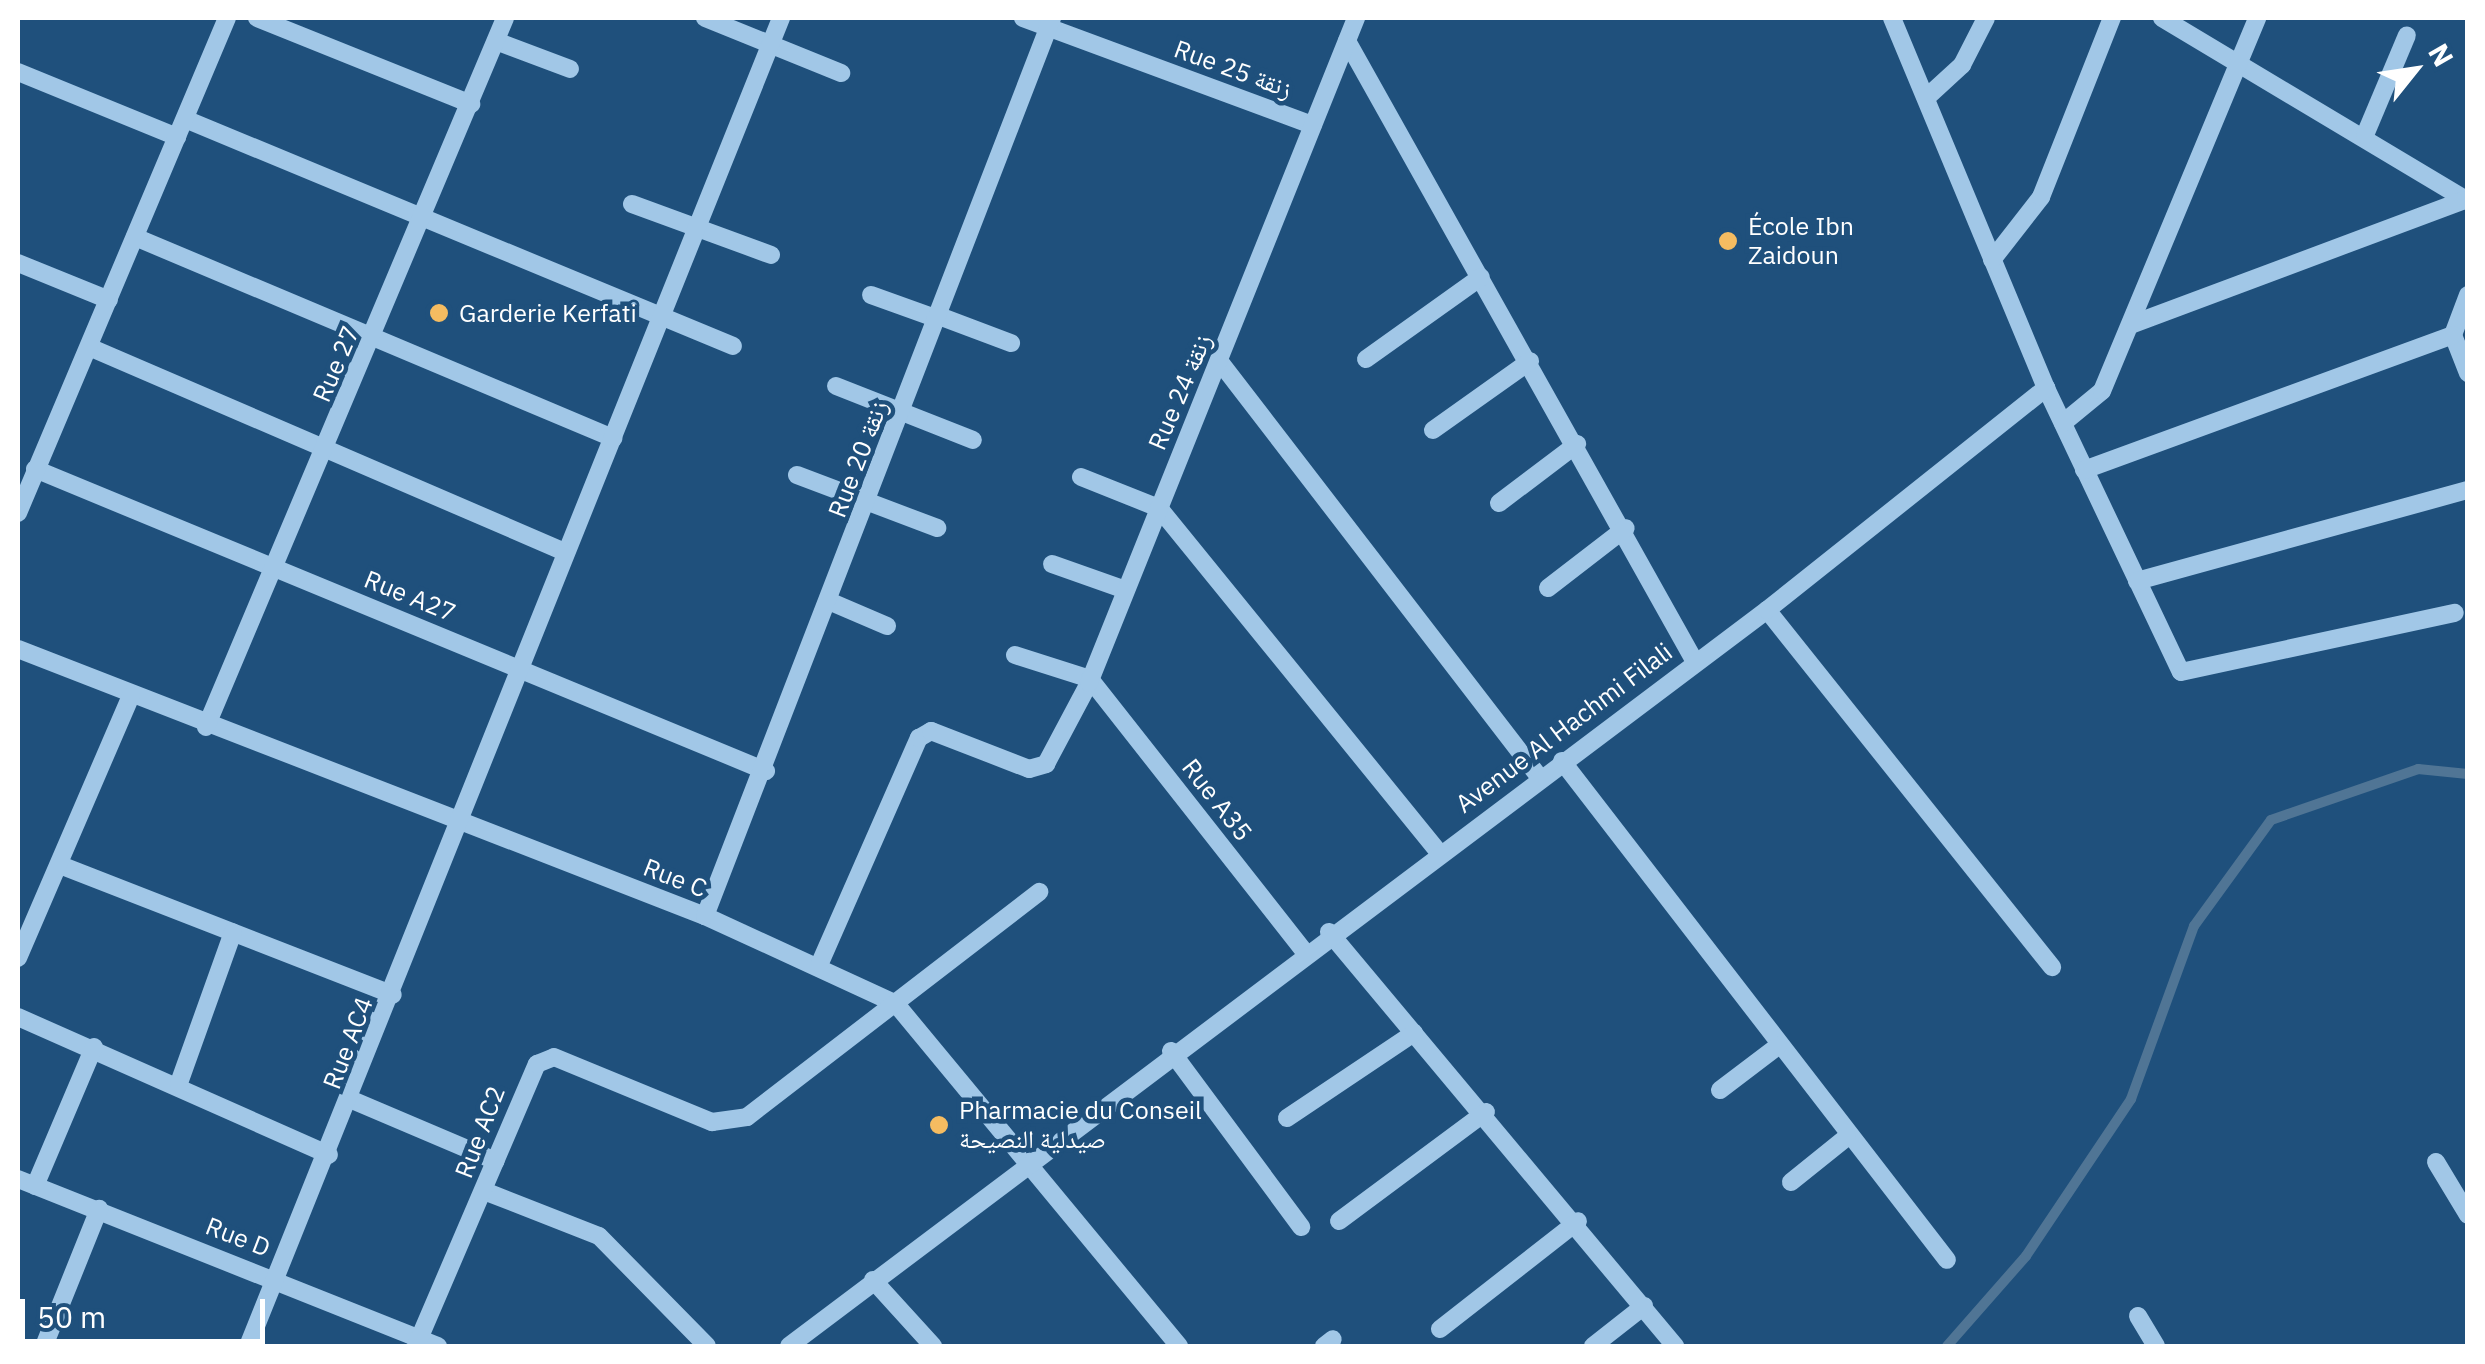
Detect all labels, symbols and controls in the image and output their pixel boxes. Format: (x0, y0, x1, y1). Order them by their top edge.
north arrow (2365, 20, 2465, 120)
street label: Rue 25 زنقة (1170, 34, 1296, 104)
text: N (2420, 37, 2463, 73)
place label: École Ibn Zaidoun (1748, 212, 1854, 271)
marker: École Ibn Zaidoun (1717, 230, 1739, 252)
place label: Garderie Kerfati (459, 298, 637, 328)
marker: Garderie Kerfati (428, 302, 450, 324)
street label: Rue 27 (307, 321, 365, 407)
street label: Rue 24 زنقة (1142, 329, 1218, 455)
street label: Rue 20 زنقة (822, 396, 894, 522)
street label: Rue A27 (360, 564, 460, 628)
street label: Avenue Al Hachmi Filali (1450, 637, 1678, 819)
street label: Rue A35 (1176, 753, 1258, 847)
street label: Rue C (639, 852, 711, 904)
street label: Rue AC4 (317, 993, 379, 1093)
street label: Rue AC2 (449, 1082, 511, 1182)
place label: Pharmacie du Conseil صيدلية النصيحة (959, 1096, 1202, 1155)
marker: Pharmacie du Conseil صيدلية النصيحة (928, 1114, 950, 1136)
street label: Rue D (202, 1211, 274, 1263)
scale bar (25, 1279, 270, 1341)
text: 50 m (37, 1297, 106, 1336)

